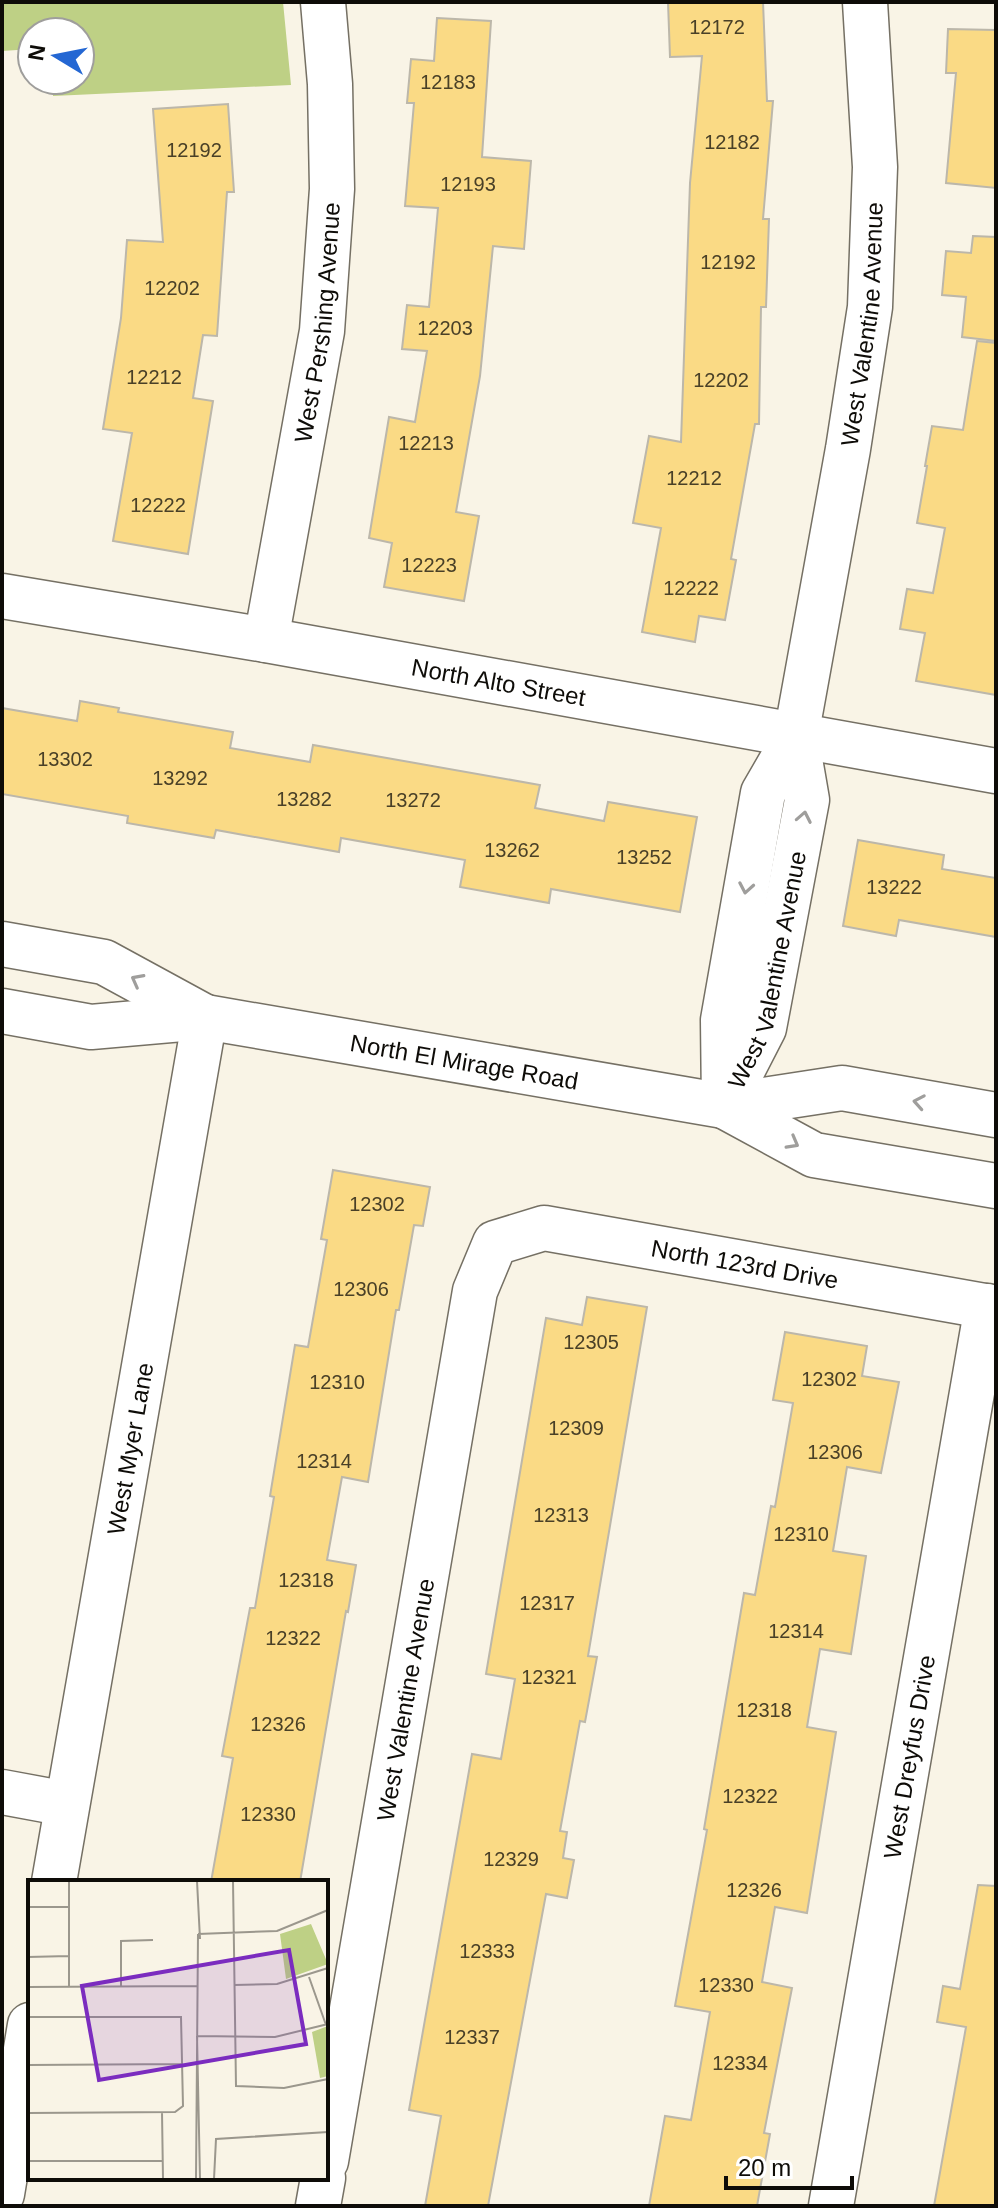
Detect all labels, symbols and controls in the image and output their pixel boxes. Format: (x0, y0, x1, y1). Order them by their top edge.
north arrow (16, 16, 96, 96)
house number: 12172 (689, 16, 745, 38)
text: N (23, 43, 50, 63)
house number: 12183 (420, 71, 476, 93)
house number: 12182 (704, 131, 760, 153)
house number: 12192 (166, 139, 222, 161)
house number: 12193 (440, 173, 496, 195)
street label: West Pershing Avenue (289, 201, 345, 445)
street label: West Valentine Avenue (835, 201, 887, 448)
house number: 12192 (700, 251, 756, 273)
house number: 12202 (144, 277, 200, 299)
house number: 12203 (417, 317, 473, 339)
house number: 12212 (126, 366, 182, 388)
house number: 12202 (693, 369, 749, 391)
house number: 12213 (398, 432, 454, 454)
house number: 12212 (666, 467, 722, 489)
house number: 12222 (130, 494, 186, 516)
house number: 12223 (401, 554, 457, 576)
house number: 12222 (663, 577, 719, 599)
street label: North Alto Street (410, 653, 588, 711)
house number: 13302 (37, 748, 93, 770)
house number: 13292 (152, 767, 208, 789)
house number: 13282 (276, 788, 332, 810)
house number: 13272 (385, 789, 441, 811)
one-way arrow (794, 810, 811, 824)
house number: 13262 (484, 839, 540, 861)
house number: 13252 (616, 846, 672, 868)
street label: West Valentine Avenue (722, 849, 811, 1093)
house number: 13222 (866, 876, 922, 898)
one-way arrow (739, 881, 756, 895)
one-way arrow (131, 974, 146, 990)
street label: North El Mirage Road (348, 1029, 580, 1094)
one-way arrow (912, 1094, 926, 1111)
one-way arrow (784, 1134, 799, 1149)
house number: 12302 (349, 1193, 405, 1215)
street label: North 123rd Drive (649, 1234, 841, 1293)
house number: 12306 (333, 1278, 389, 1300)
house number: 12305 (563, 1331, 619, 1353)
street label: West Myer Lane (101, 1360, 158, 1537)
house number: 12302 (801, 1368, 857, 1390)
house number: 12310 (309, 1371, 365, 1393)
house number: 12309 (548, 1417, 604, 1439)
house number: 12306 (807, 1441, 863, 1463)
house number: 12314 (296, 1450, 352, 1472)
house number: 12313 (533, 1504, 589, 1526)
house number: 12310 (773, 1523, 829, 1545)
house number: 12318 (278, 1569, 334, 1591)
street label: West Valentine Avenue (371, 1576, 439, 1823)
house number: 12317 (519, 1592, 575, 1614)
house number: 12314 (768, 1620, 824, 1642)
house number: 12322 (265, 1627, 321, 1649)
street label: West Dreyfus Drive (878, 1653, 940, 1861)
house number: 12321 (521, 1666, 577, 1688)
house number: 12318 (736, 1699, 792, 1721)
house number: 12326 (250, 1713, 306, 1735)
house number: 12322 (722, 1785, 778, 1807)
house number: 12330 (240, 1803, 296, 1825)
house number: 12329 (483, 1848, 539, 1870)
house number: 12326 (726, 1879, 782, 1901)
inset map (28, 1880, 328, 2180)
house number: 12333 (459, 1940, 515, 1962)
house number: 12330 (698, 1974, 754, 1996)
house number: 12337 (444, 2026, 500, 2048)
house number: 12334 (712, 2052, 768, 2074)
scale bar (726, 2140, 852, 2190)
text: 20 m (738, 2154, 791, 2181)

